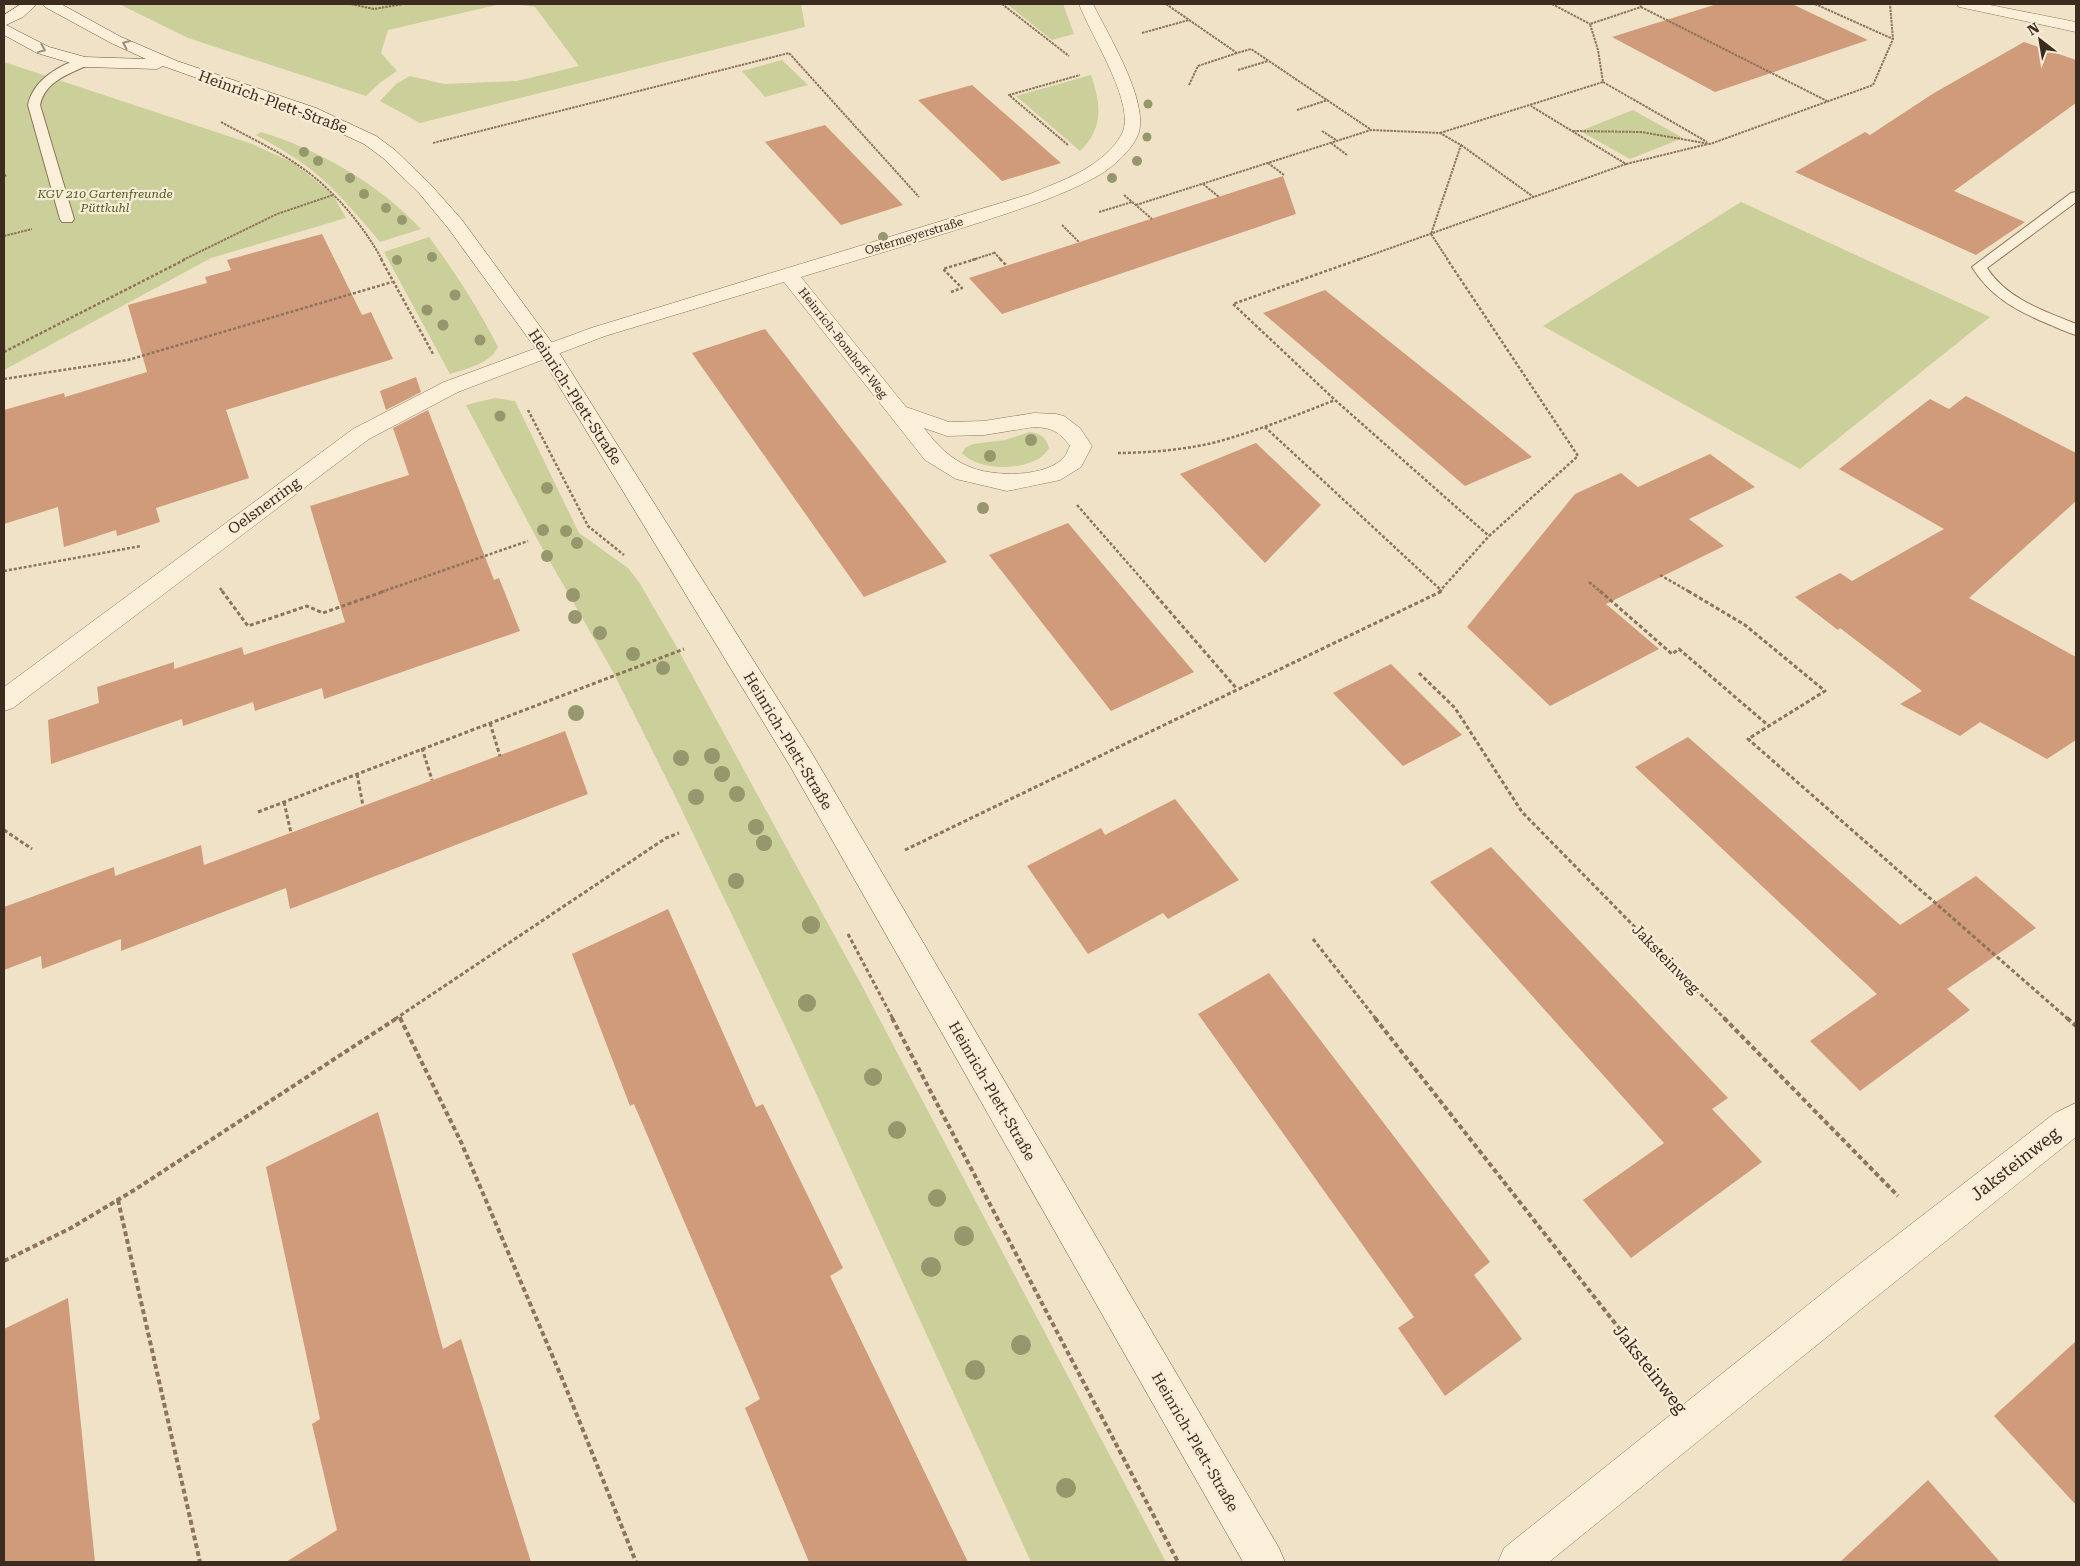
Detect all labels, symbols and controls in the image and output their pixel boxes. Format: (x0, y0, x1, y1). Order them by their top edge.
north arrow (2015, 15, 2065, 65)
text: N (2025, 19, 2042, 38)
one-way arrow (122, 40, 131, 51)
one-way arrow (37, 43, 46, 53)
street label: Heinrich-Plett-Straße (196, 67, 350, 137)
park label: KGV 210 Gartenfreunde Püttkuhl (36, 187, 173, 215)
street label: Ostermeyerstraße (863, 214, 965, 258)
street label: Heinrich-Bomhoff-Weg (795, 285, 891, 401)
street label: Heinrich-Plett-Straße (525, 326, 625, 468)
street label: Oelsnerring (224, 473, 304, 538)
street label: Heinrich-Plett-Straße (740, 669, 836, 813)
street label: Jaksteinweg (1628, 921, 1704, 998)
street label: Heinrich-Plett-Straße (945, 1018, 1039, 1164)
street label: Jaksteinweg (1966, 1122, 2064, 1205)
street label: Jaksteinweg (1609, 1320, 1692, 1418)
street label: Heinrich-Plett-Straße (1148, 1369, 1242, 1515)

